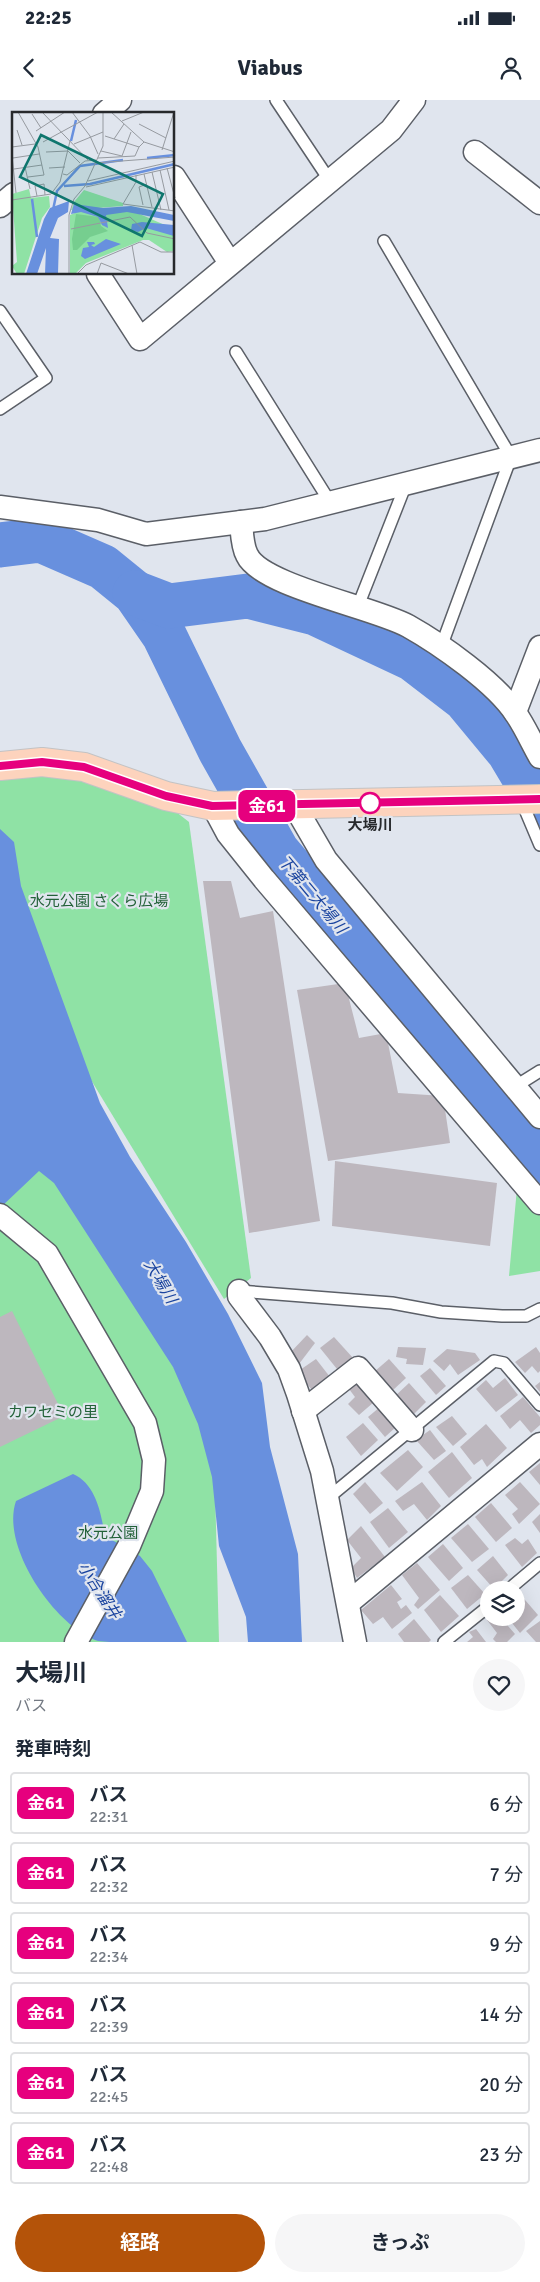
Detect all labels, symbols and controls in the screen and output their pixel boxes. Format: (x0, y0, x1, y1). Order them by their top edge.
text: 22:25 (25, 6, 72, 30)
icon: back (15, 54, 43, 82)
text: Viabus (238, 54, 302, 81)
icon: person (497, 54, 525, 82)
inset map (12, 112, 175, 275)
line badge: 金61 (238, 790, 296, 822)
marker: 大場川 (359, 792, 381, 814)
text: 金61 (248, 795, 286, 817)
place label: 大場川 (347, 816, 393, 834)
water label: 下第二大場川 (274, 851, 352, 939)
park label: 水元公園 さくら広場 (30, 892, 168, 910)
water label: 大場川 (139, 1256, 182, 1309)
park label: カワセミの里 (8, 1403, 98, 1421)
park label: 水元公園 (78, 1524, 138, 1542)
water label: 小合溜井 (73, 1558, 126, 1624)
map controls (480, 1581, 525, 1626)
button: layers (480, 1581, 525, 1626)
text: 大場川 (15, 1658, 87, 1688)
button: heart (473, 1659, 525, 1711)
text: バス (15, 1696, 47, 1716)
text: 発車時刻 (15, 1737, 91, 1761)
text: バス (89, 1783, 127, 1807)
text: 金61 (27, 1792, 64, 1814)
text: 6 分 (490, 1793, 523, 1817)
text: 22:31 (89, 1807, 128, 1827)
text: バス (89, 1853, 127, 1877)
text: 金61 (27, 1862, 64, 1884)
text: 7 分 (490, 1863, 523, 1887)
text: 22:32 (89, 1877, 128, 1897)
text: バス (89, 1923, 127, 1947)
text: 金61 (27, 1932, 64, 1954)
text: 9 分 (490, 1933, 523, 1957)
text: 22:34 (89, 1947, 128, 1967)
text: バス (89, 1993, 127, 2017)
text: 金61 (27, 2002, 64, 2024)
text: 14 分 (479, 2003, 523, 2027)
text: 22:39 (89, 2017, 128, 2037)
text: バス (89, 2063, 127, 2087)
text: 金61 (27, 2072, 64, 2094)
text: 20 分 (479, 2073, 523, 2097)
text: 22:45 (89, 2087, 128, 2107)
text: バス (89, 2133, 127, 2157)
text: 金61 (27, 2142, 64, 2164)
text: 23 分 (479, 2143, 523, 2167)
text: 22:48 (89, 2157, 128, 2177)
button: 経路 (15, 2214, 265, 2272)
button: きっぷ (275, 2214, 525, 2272)

